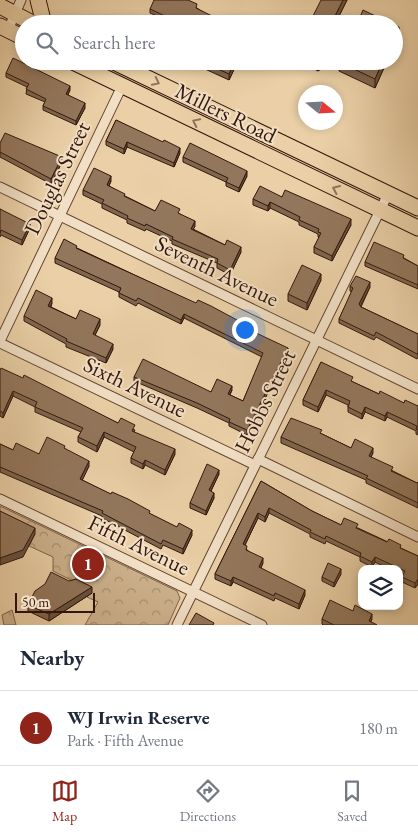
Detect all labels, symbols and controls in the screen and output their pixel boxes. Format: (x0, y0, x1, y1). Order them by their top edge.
search box (15, 15, 403, 70)
icon: search (33, 29, 61, 57)
text: Search here (73, 30, 155, 55)
one-way arrow (150, 76, 159, 86)
street label: Millers Road (171, 76, 282, 150)
north arrow (298, 85, 343, 130)
street label: Douglas Street (17, 116, 97, 239)
one-way arrow (192, 118, 201, 128)
one-way arrow (332, 185, 341, 196)
street label: Seventh Avenue (150, 229, 284, 314)
your location (232, 317, 258, 343)
street label: Hobbs Street (228, 345, 302, 457)
street label: Sixth Avenue (79, 350, 192, 425)
street label: Fifth Avenue (83, 508, 195, 582)
pin: 1 (72, 545, 104, 583)
map controls (358, 565, 403, 610)
button: layers (358, 565, 403, 610)
scale bar (15, 590, 95, 613)
text: 50 m (22, 593, 49, 611)
text: Nearby (20, 644, 84, 671)
text: WJ Irwin Reserve (67, 705, 210, 730)
text: 1 (32, 718, 40, 739)
text: 180 m (359, 718, 398, 739)
text: Park · Fifth Avenue (67, 730, 183, 751)
tab: Map (51, 777, 79, 825)
tab: Directions (180, 777, 236, 825)
tab: Saved (337, 777, 367, 825)

